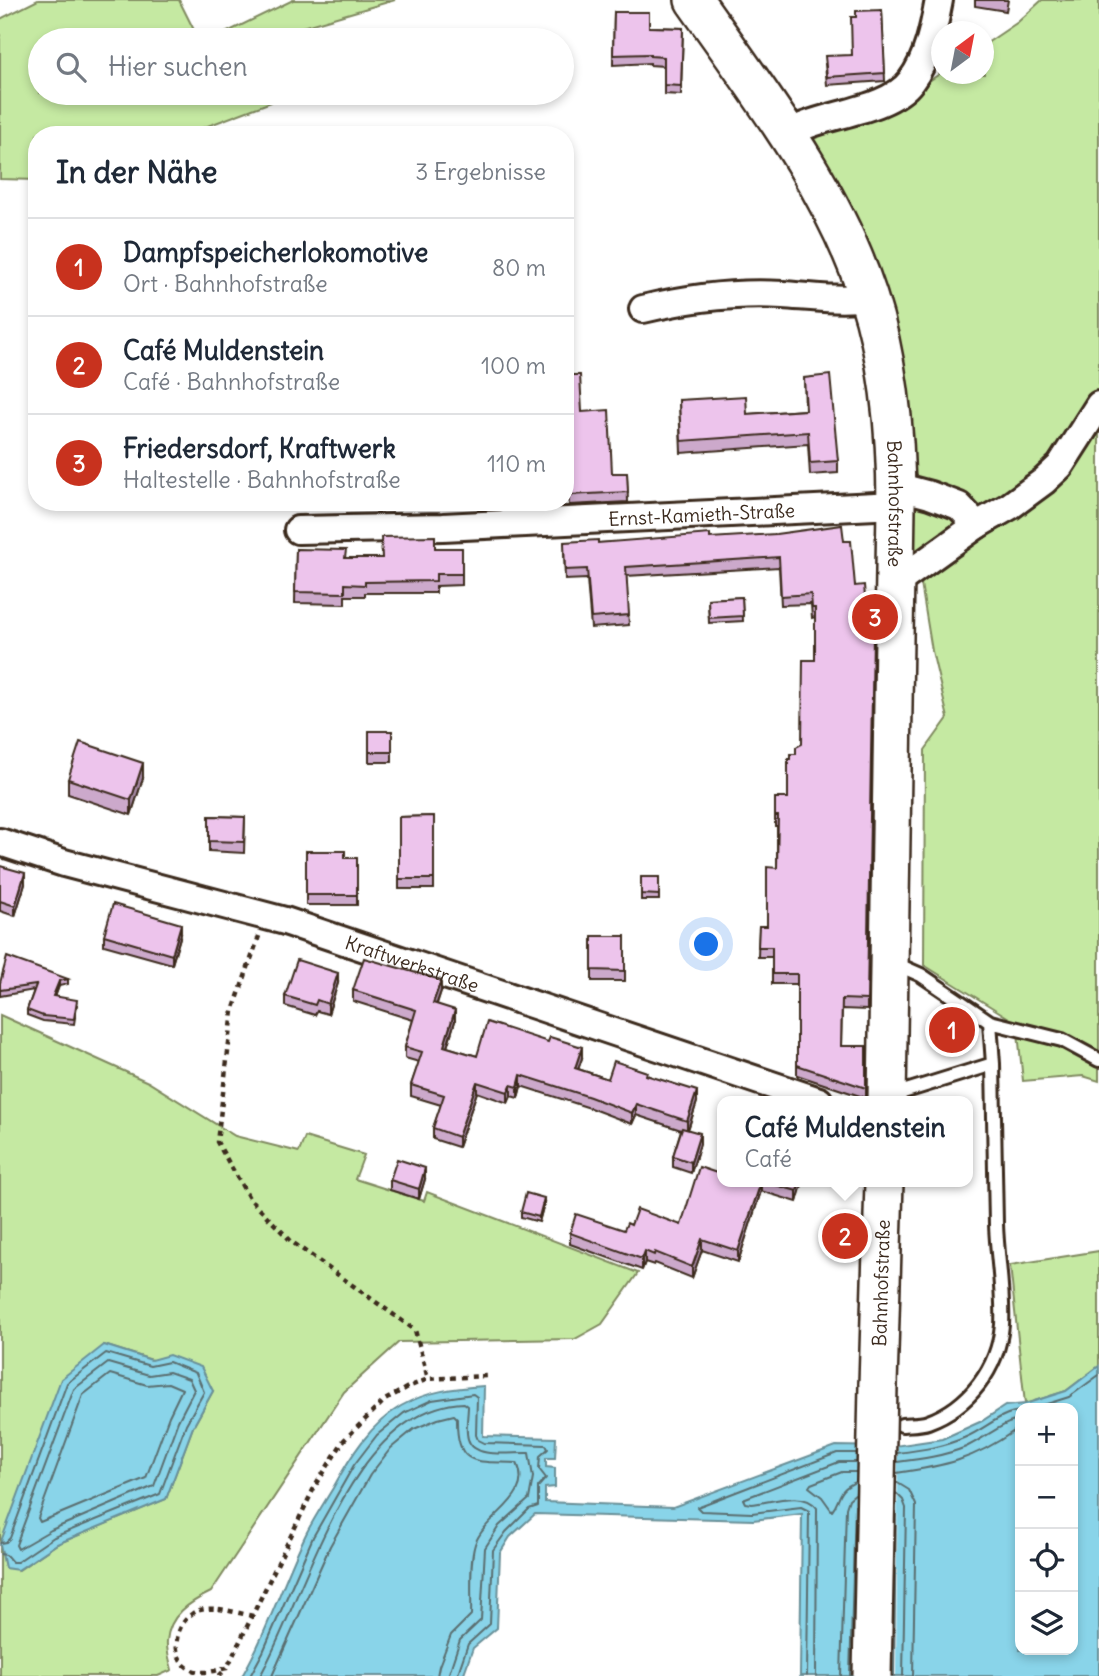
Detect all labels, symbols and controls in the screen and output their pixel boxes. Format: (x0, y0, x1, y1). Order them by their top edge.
north arrow (931, 21, 994, 84)
search box (28, 28, 574, 105)
icon: search (52, 48, 90, 86)
text: Hier suchen (108, 50, 248, 83)
text: In der Nähe (56, 153, 218, 191)
text: 3 Ergebnisse (415, 157, 546, 186)
text: Dampfspeicherlokomotive (123, 236, 428, 269)
text: 1 (74, 253, 84, 282)
text: 80 m (492, 253, 546, 282)
text: Ort · Bahnhofstraße (123, 269, 328, 298)
text: Café Muldenstein (123, 334, 324, 367)
text: 2 (73, 351, 85, 380)
text: 100 m (481, 351, 546, 380)
text: Café · Bahnhofstraße (123, 367, 340, 396)
text: Friedersdorf, Kraftwerk (123, 432, 396, 465)
street label: Bahnhofstraße (882, 439, 908, 567)
text: 3 (72, 449, 86, 478)
text: 110 m (487, 449, 546, 478)
text: Haltestelle · Bahnhofstraße (123, 465, 401, 494)
street label: Ernst-Kamieth-Straße (608, 498, 796, 531)
pin: 3 (852, 591, 898, 643)
your location (689, 927, 723, 961)
street label: Kraftwerkstraße (342, 930, 482, 998)
pin: 1 (929, 1004, 975, 1056)
popup (717, 1096, 973, 1187)
text: Café Muldenstein (744, 1111, 946, 1144)
text: Café (744, 1144, 792, 1173)
pin: 2 (822, 1210, 868, 1262)
street label: Bahnhofstraße (867, 1219, 895, 1347)
map controls (1015, 1403, 1078, 1655)
button: + (1015, 1403, 1078, 1466)
button: − (1015, 1466, 1078, 1529)
button: locate (1015, 1529, 1078, 1592)
button: layers (1015, 1592, 1078, 1655)

